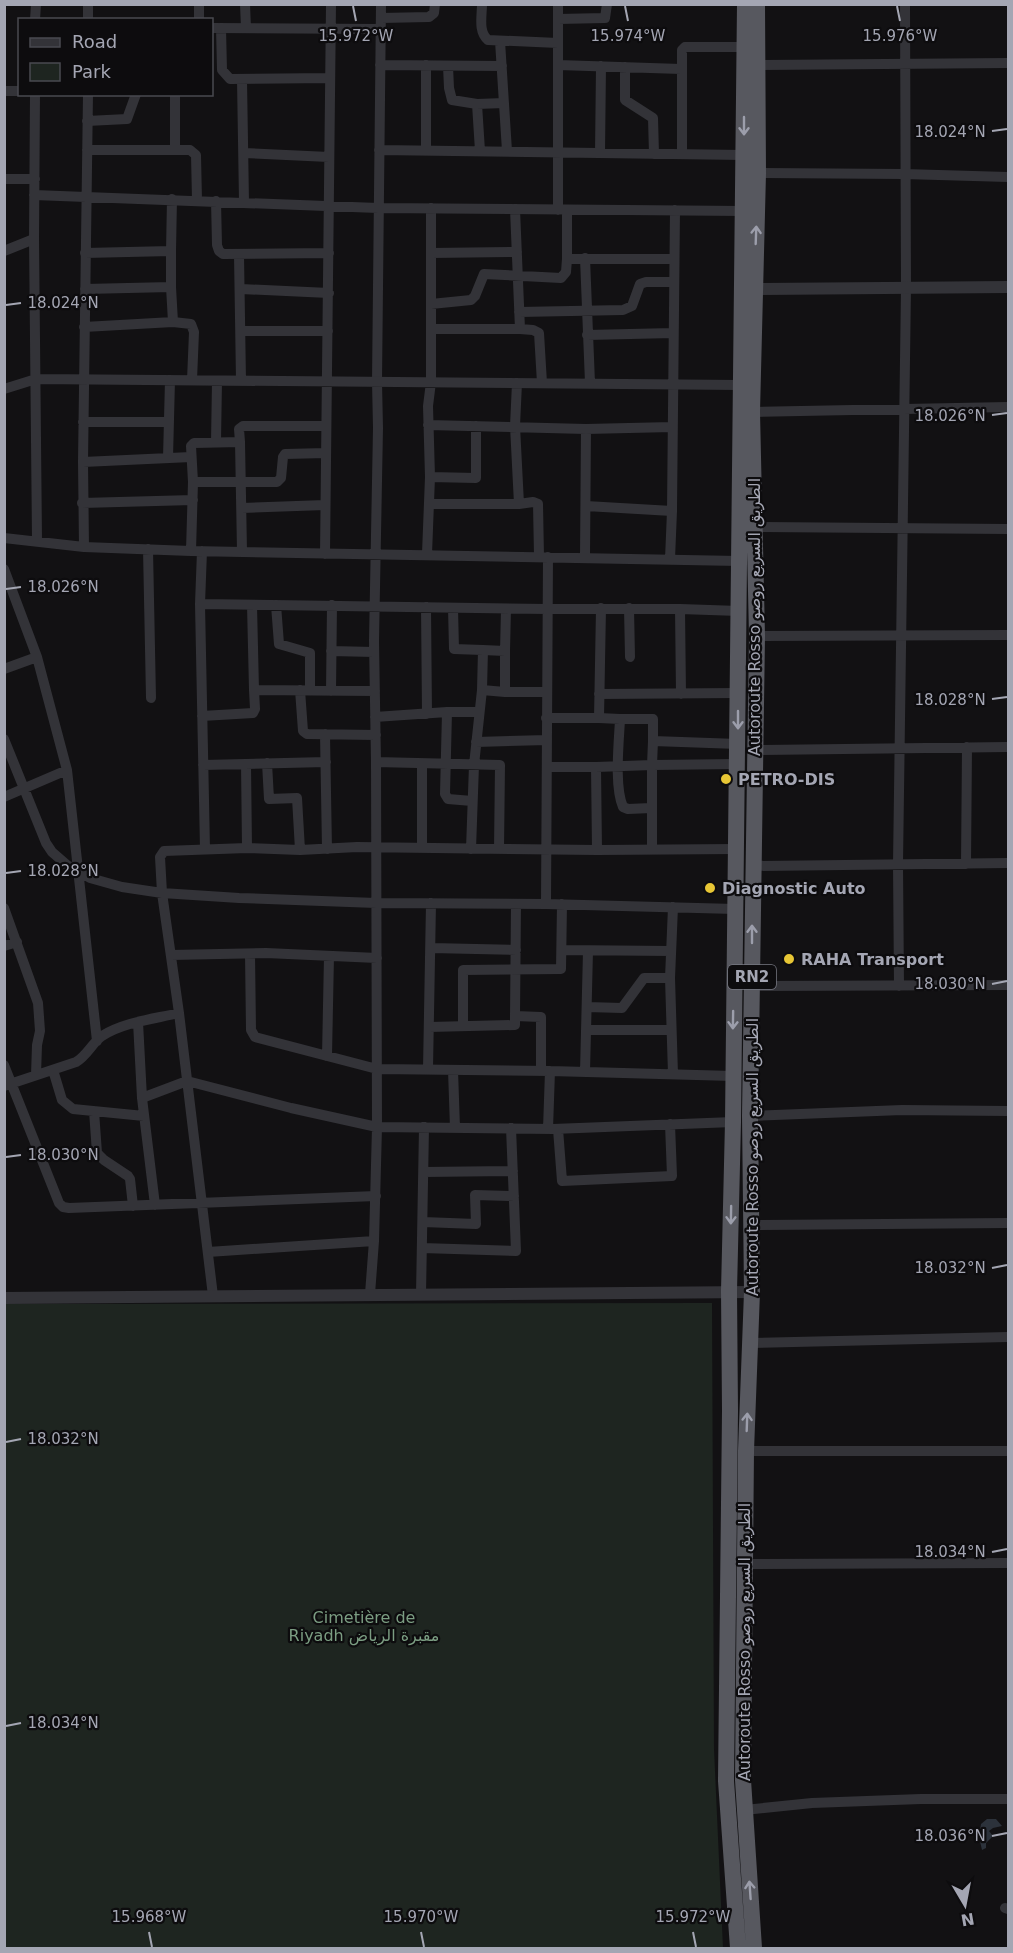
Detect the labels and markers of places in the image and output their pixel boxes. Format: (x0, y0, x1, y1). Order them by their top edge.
place label: PETRO-DIS (738, 770, 835, 789)
marker: PETRO-DIS (719, 772, 733, 786)
place label: Diagnostic Auto (722, 879, 866, 898)
marker: Diagnostic Auto (703, 881, 717, 895)
place label: RAHA Transport (801, 950, 944, 969)
marker: RAHA Transport (782, 952, 796, 966)

